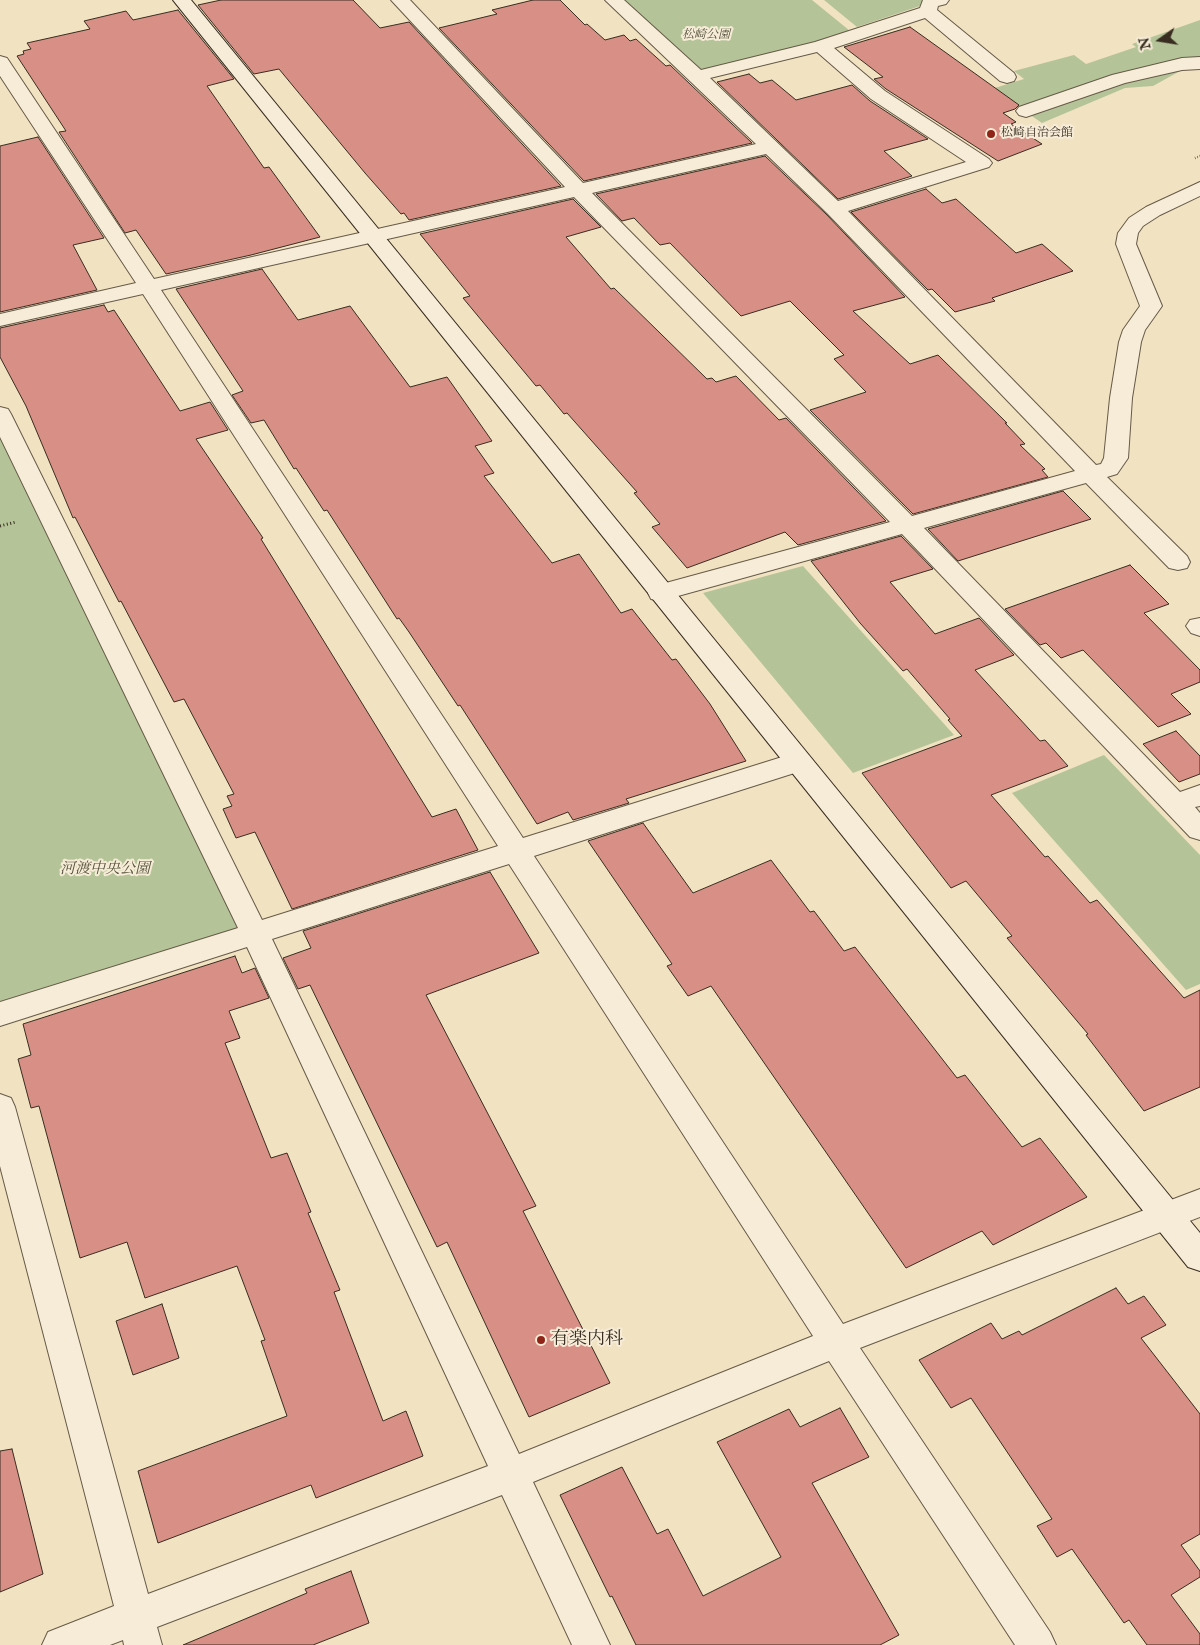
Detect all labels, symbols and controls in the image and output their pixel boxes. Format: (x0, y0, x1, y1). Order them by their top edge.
north arrow (1135, 15, 1185, 65)
park label: 松崎公園 (682, 29, 730, 43)
text: N (1135, 35, 1156, 51)
place label: 松崎自治会館 (1001, 127, 1073, 141)
marker: 松崎自治会館 (985, 128, 997, 140)
park label: 河渡中央公園 (60, 861, 150, 879)
place label: 有楽内科 (551, 1329, 623, 1351)
marker: 有楽内科 (535, 1334, 547, 1346)

